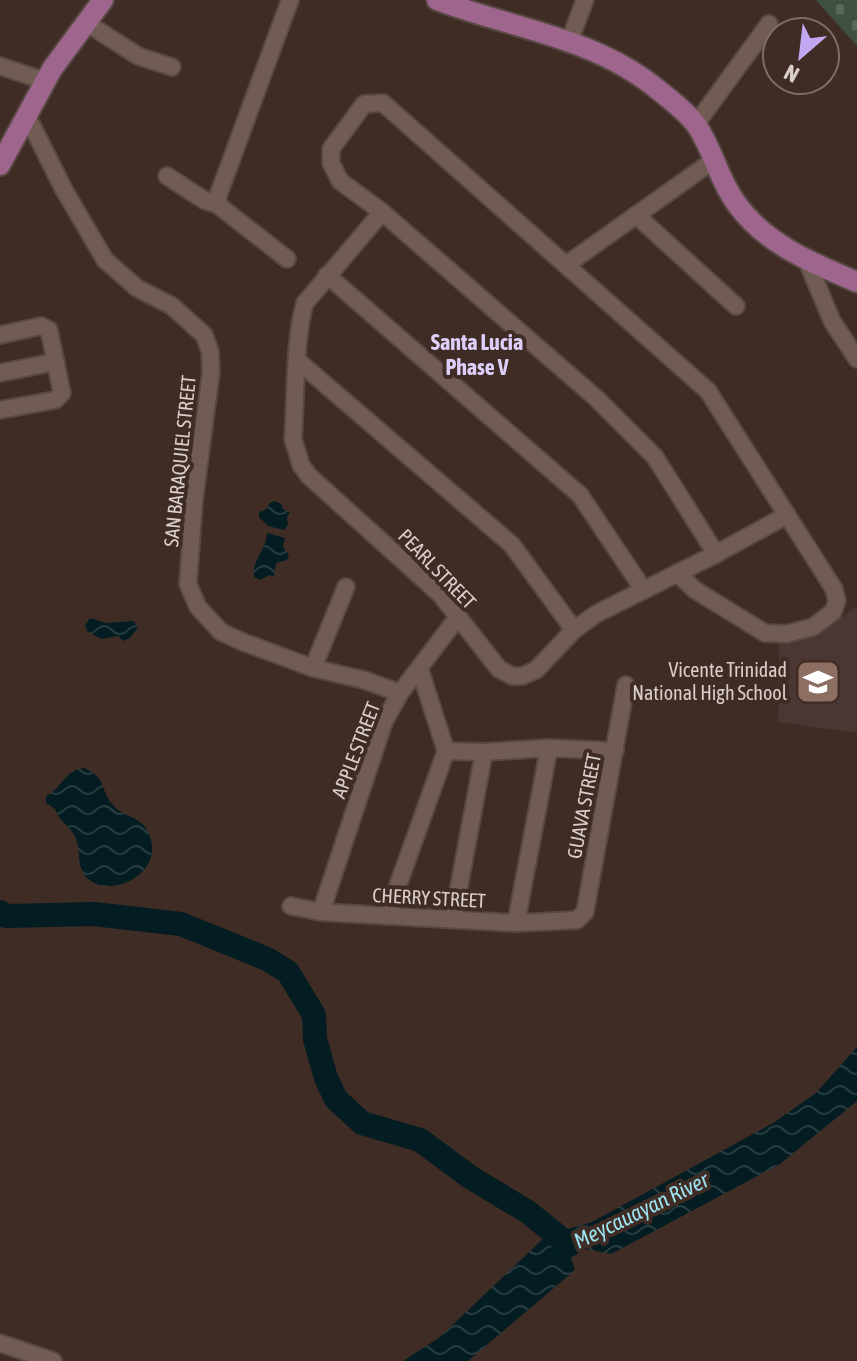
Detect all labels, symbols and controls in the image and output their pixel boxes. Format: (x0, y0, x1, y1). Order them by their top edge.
north arrow (761, 16, 841, 96)
text: N (780, 59, 803, 88)
district label: Santa Lucia Phase V (431, 329, 523, 380)
street label: SAN BARAQUIEL STREET (159, 374, 200, 548)
street label: PEARL STREET (394, 524, 481, 613)
place label: Vicente Trinidad National High School (632, 658, 788, 704)
school or university icon: Vicente Trinidad National High School (794, 658, 842, 706)
street label: APPLE STREET (327, 698, 385, 801)
street label: GUAVA STREET (562, 751, 605, 860)
street label: CHERRY STREET (372, 883, 487, 912)
water label: Meycauayan River (569, 1165, 714, 1254)

